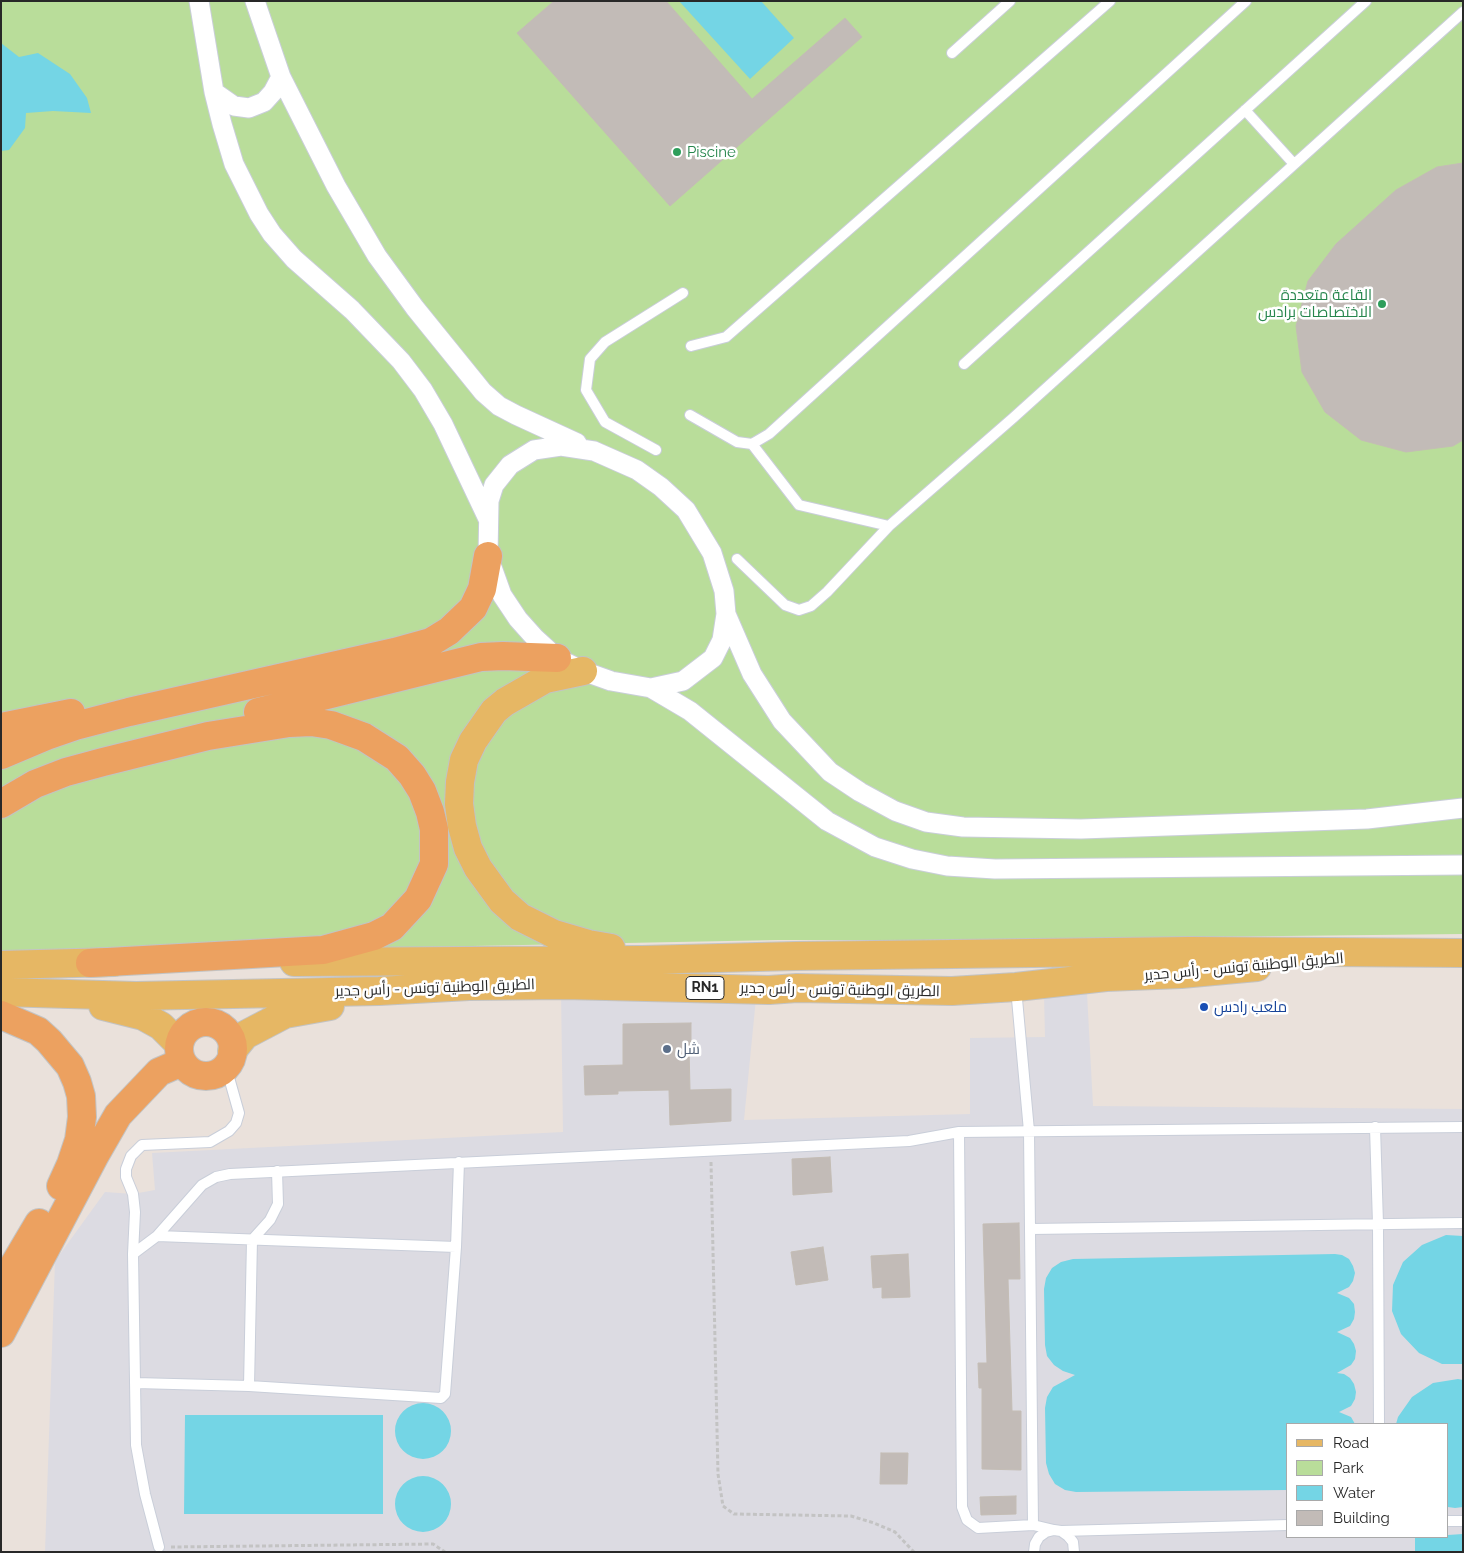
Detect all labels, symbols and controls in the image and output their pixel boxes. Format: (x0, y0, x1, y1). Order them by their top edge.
place label: Piscine (687, 143, 736, 161)
marker: Piscine (671, 146, 683, 158)
place label: القاعة متعددة الاختصاصات برادس (1258, 286, 1372, 321)
marker: القاعة متعددة الاختصاصات برادس (1376, 298, 1388, 310)
street label: الطريق الوطنية تونس - رأس جدير (1144, 949, 1344, 985)
street label: الطريق الوطنية تونس - رأس جدير (335, 976, 535, 1000)
road number: RN1 (686, 976, 724, 1000)
street label: الطريق الوطنية تونس - رأس جدير (740, 979, 940, 1001)
place label: ملعب رادس (1214, 998, 1287, 1016)
marker: ملعب رادس (1198, 1001, 1210, 1013)
place label: شل (677, 1040, 700, 1058)
marker: شل (661, 1043, 673, 1055)
legend (1286, 1423, 1449, 1538)
text: Road (1333, 1434, 1369, 1452)
text: Park (1333, 1459, 1364, 1477)
text: Water (1333, 1484, 1375, 1502)
text: Building (1333, 1509, 1390, 1527)

